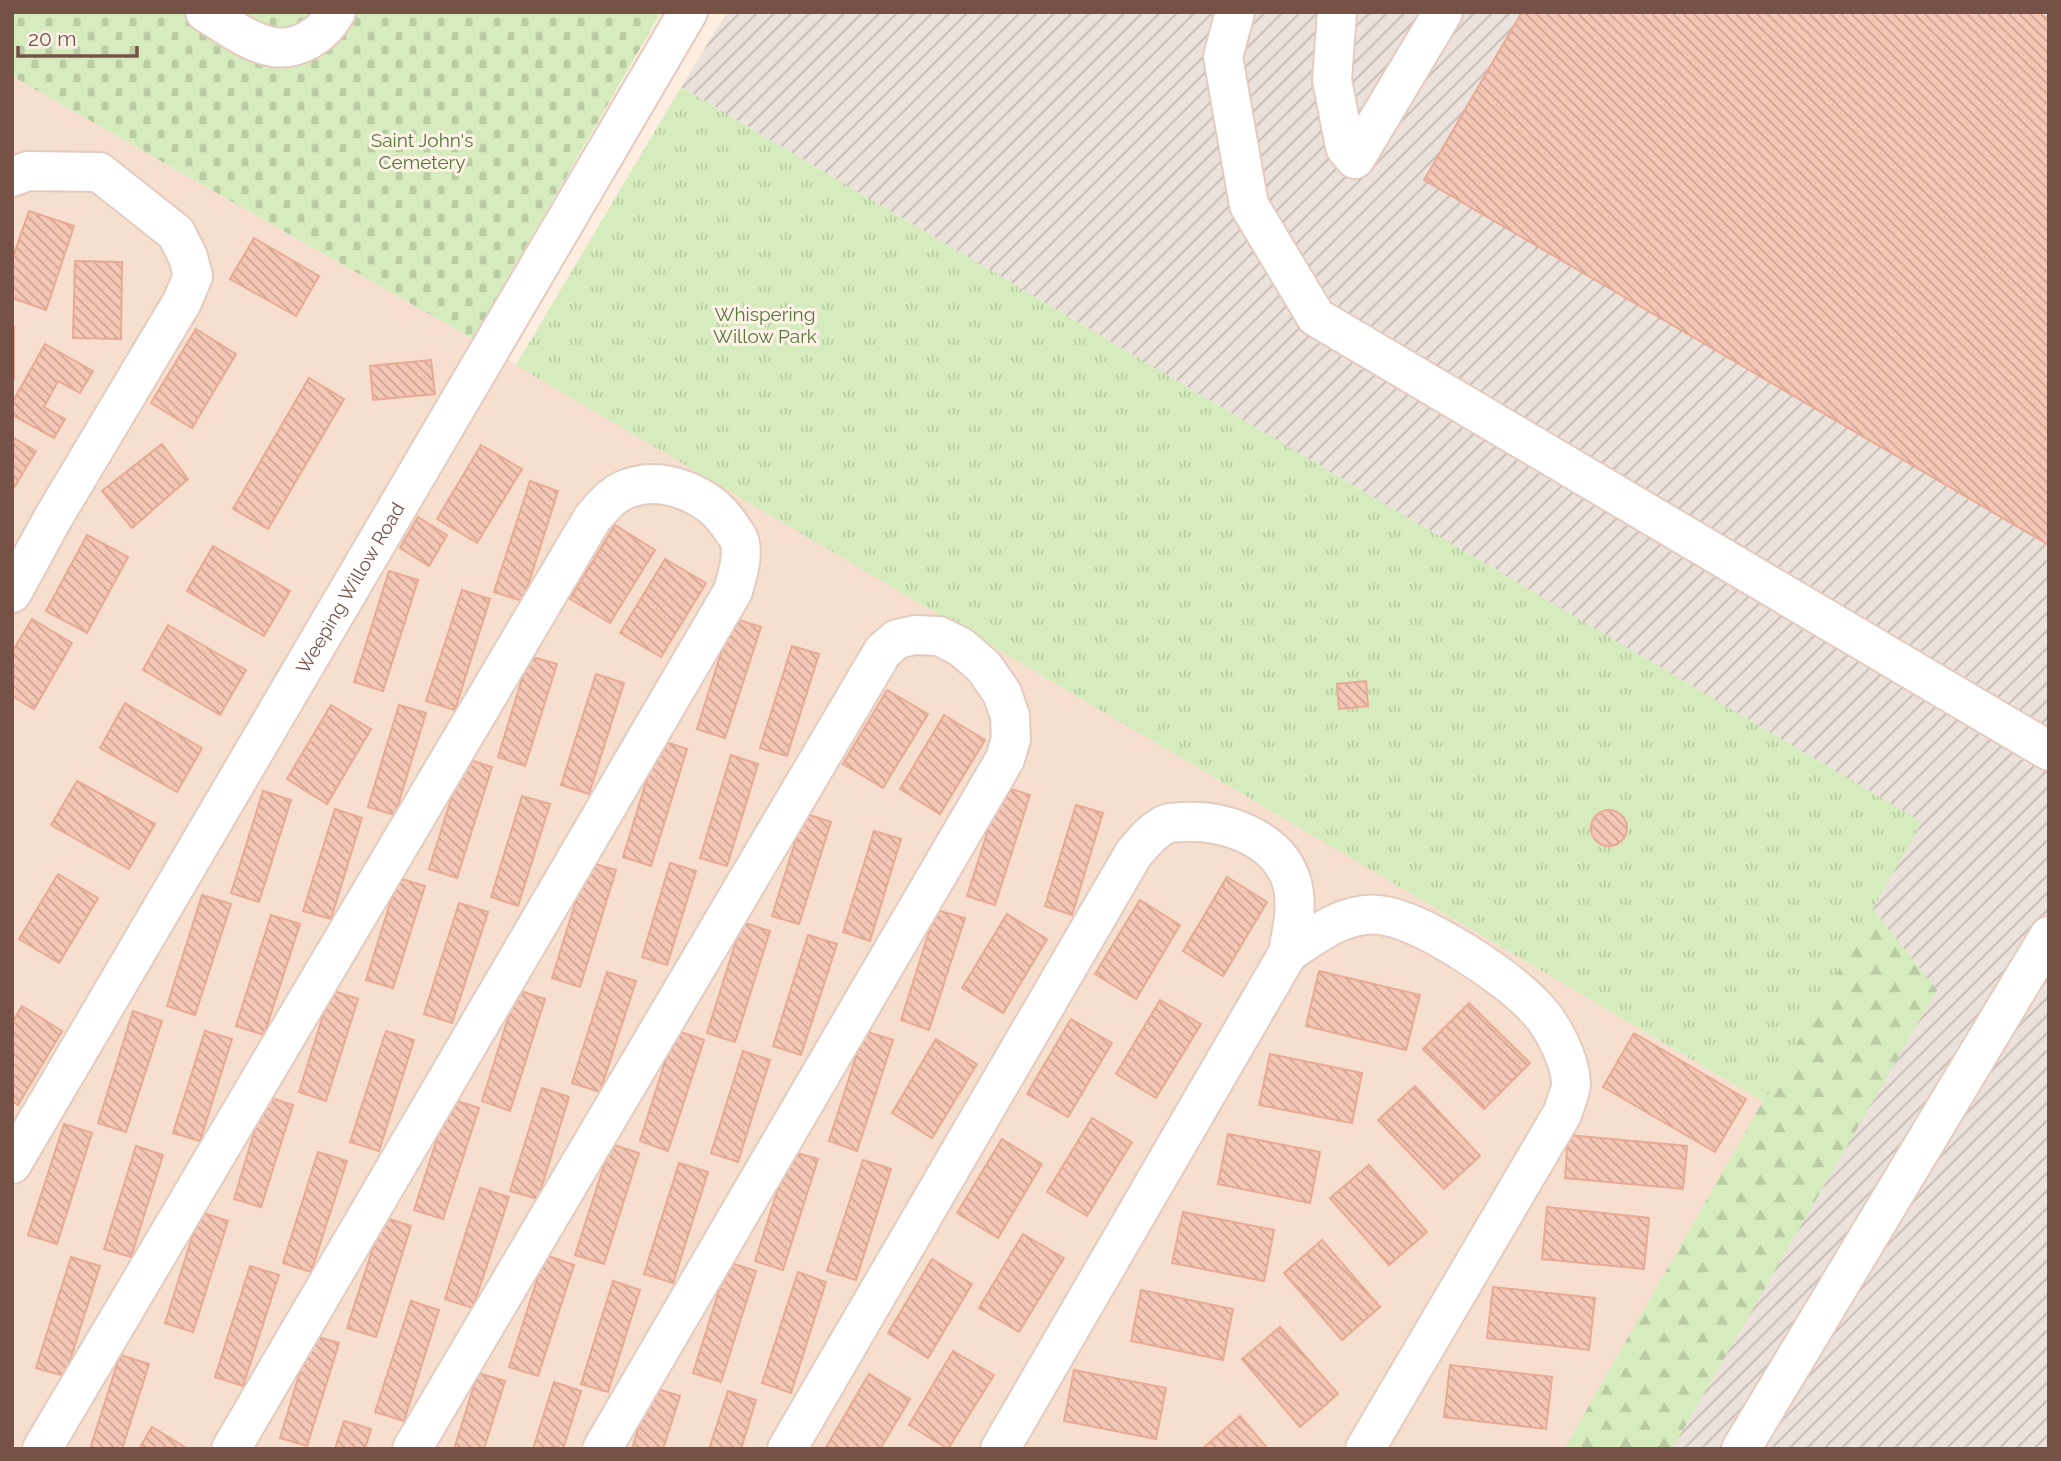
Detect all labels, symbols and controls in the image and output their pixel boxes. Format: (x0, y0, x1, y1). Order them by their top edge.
scale bar (18, 14, 136, 58)
text: 20 m (28, 26, 76, 51)
park label: Saint John's Cemetery (371, 129, 473, 173)
park label: Whispering Willow Park (713, 303, 817, 347)
street label: Weeping Willow Road (291, 498, 409, 677)

